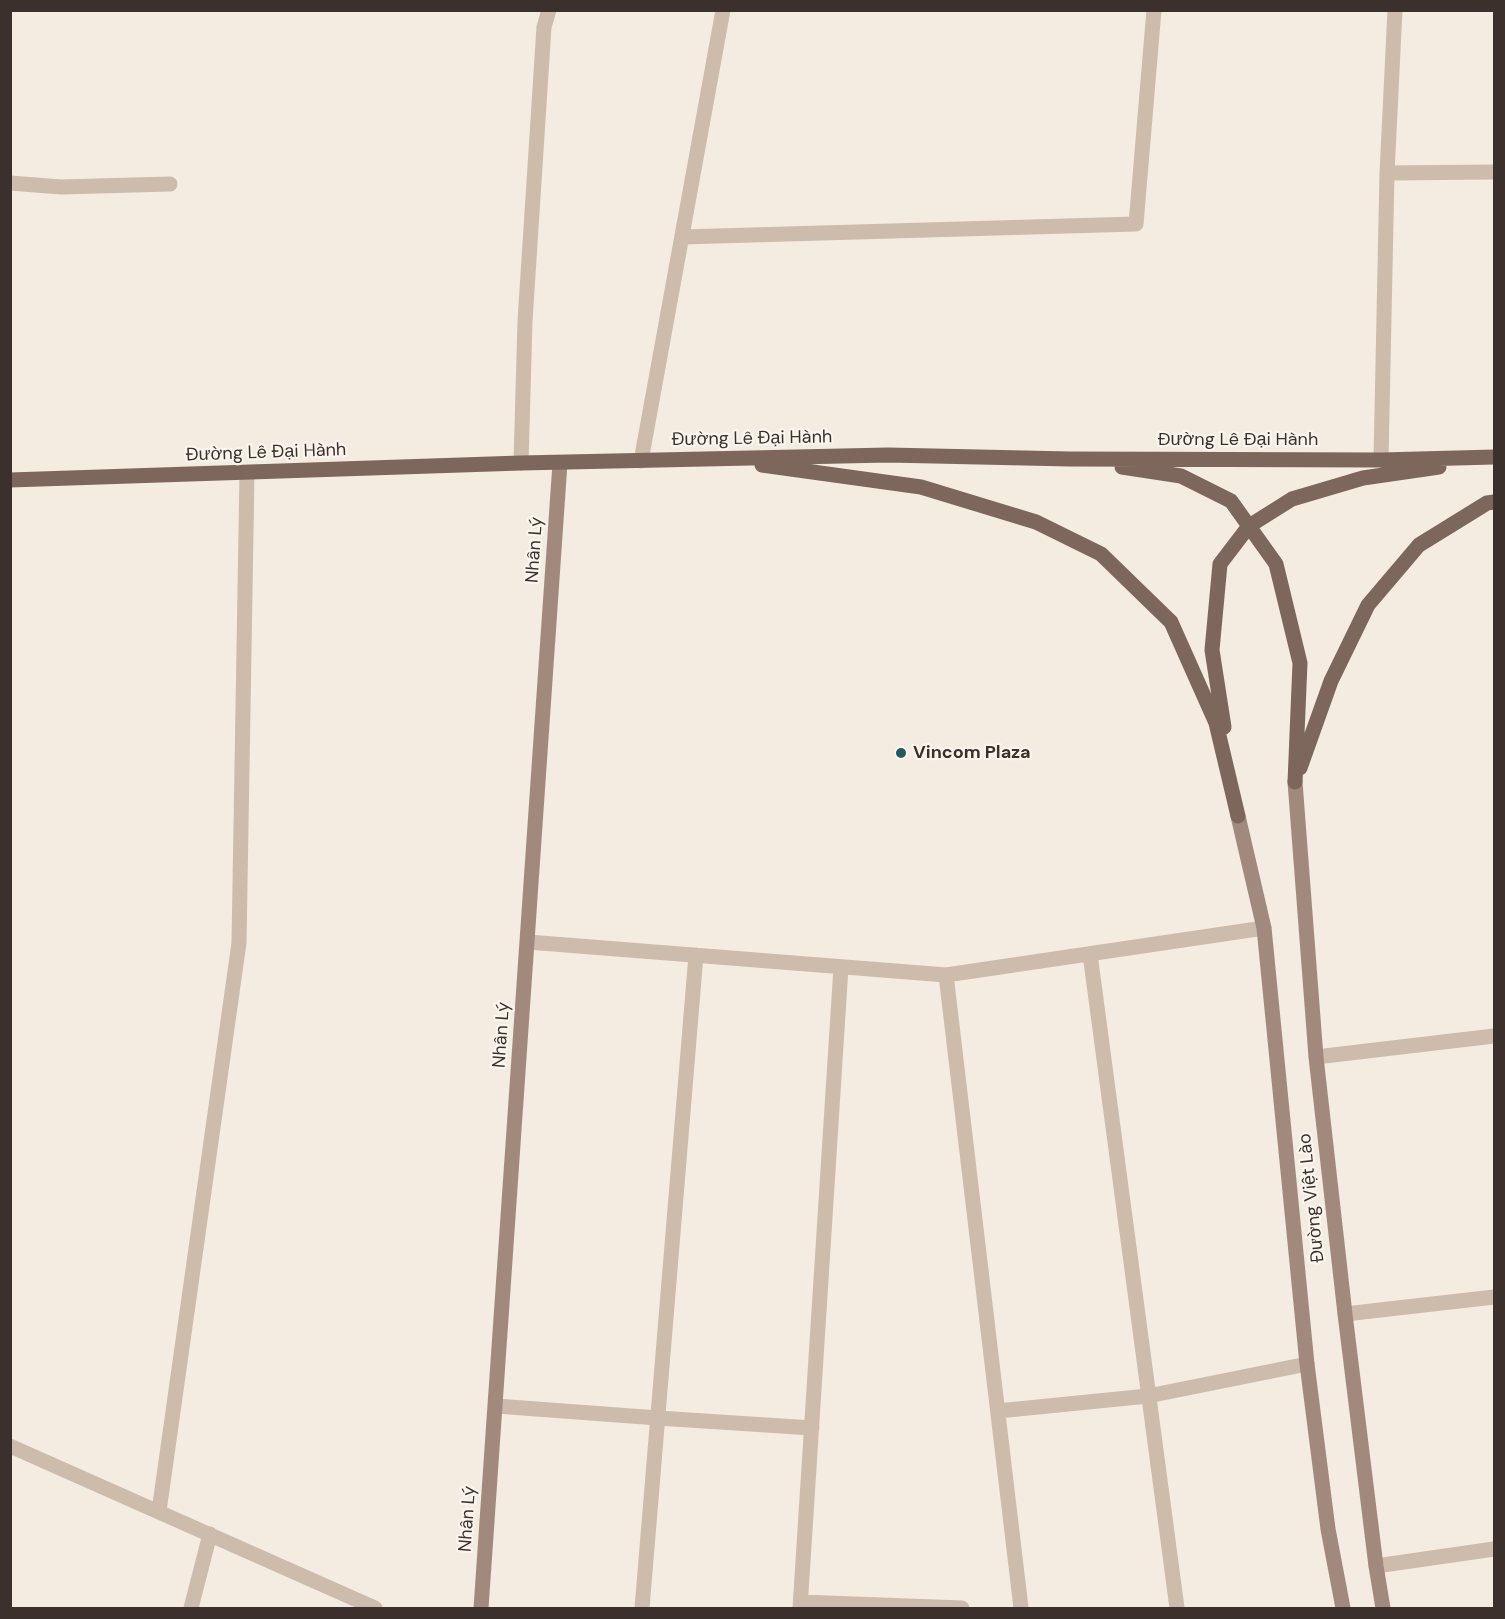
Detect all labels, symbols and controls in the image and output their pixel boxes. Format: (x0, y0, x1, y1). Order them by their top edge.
street label: Đường Lê Đại Hành (672, 427, 832, 451)
street label: Đường Lê Đại Hành (1158, 429, 1318, 451)
street label: Đường Lê Đại Hành (185, 439, 347, 467)
street label: Nhân Lý (522, 516, 548, 584)
place label: Vincom Plaza (913, 742, 1031, 764)
marker: Vincom Plaza (894, 746, 908, 760)
street label: Nhân Lý (489, 1001, 515, 1069)
street label: Đường Việt Lào (1294, 1132, 1330, 1264)
street label: Nhân Lý (455, 1485, 481, 1553)

